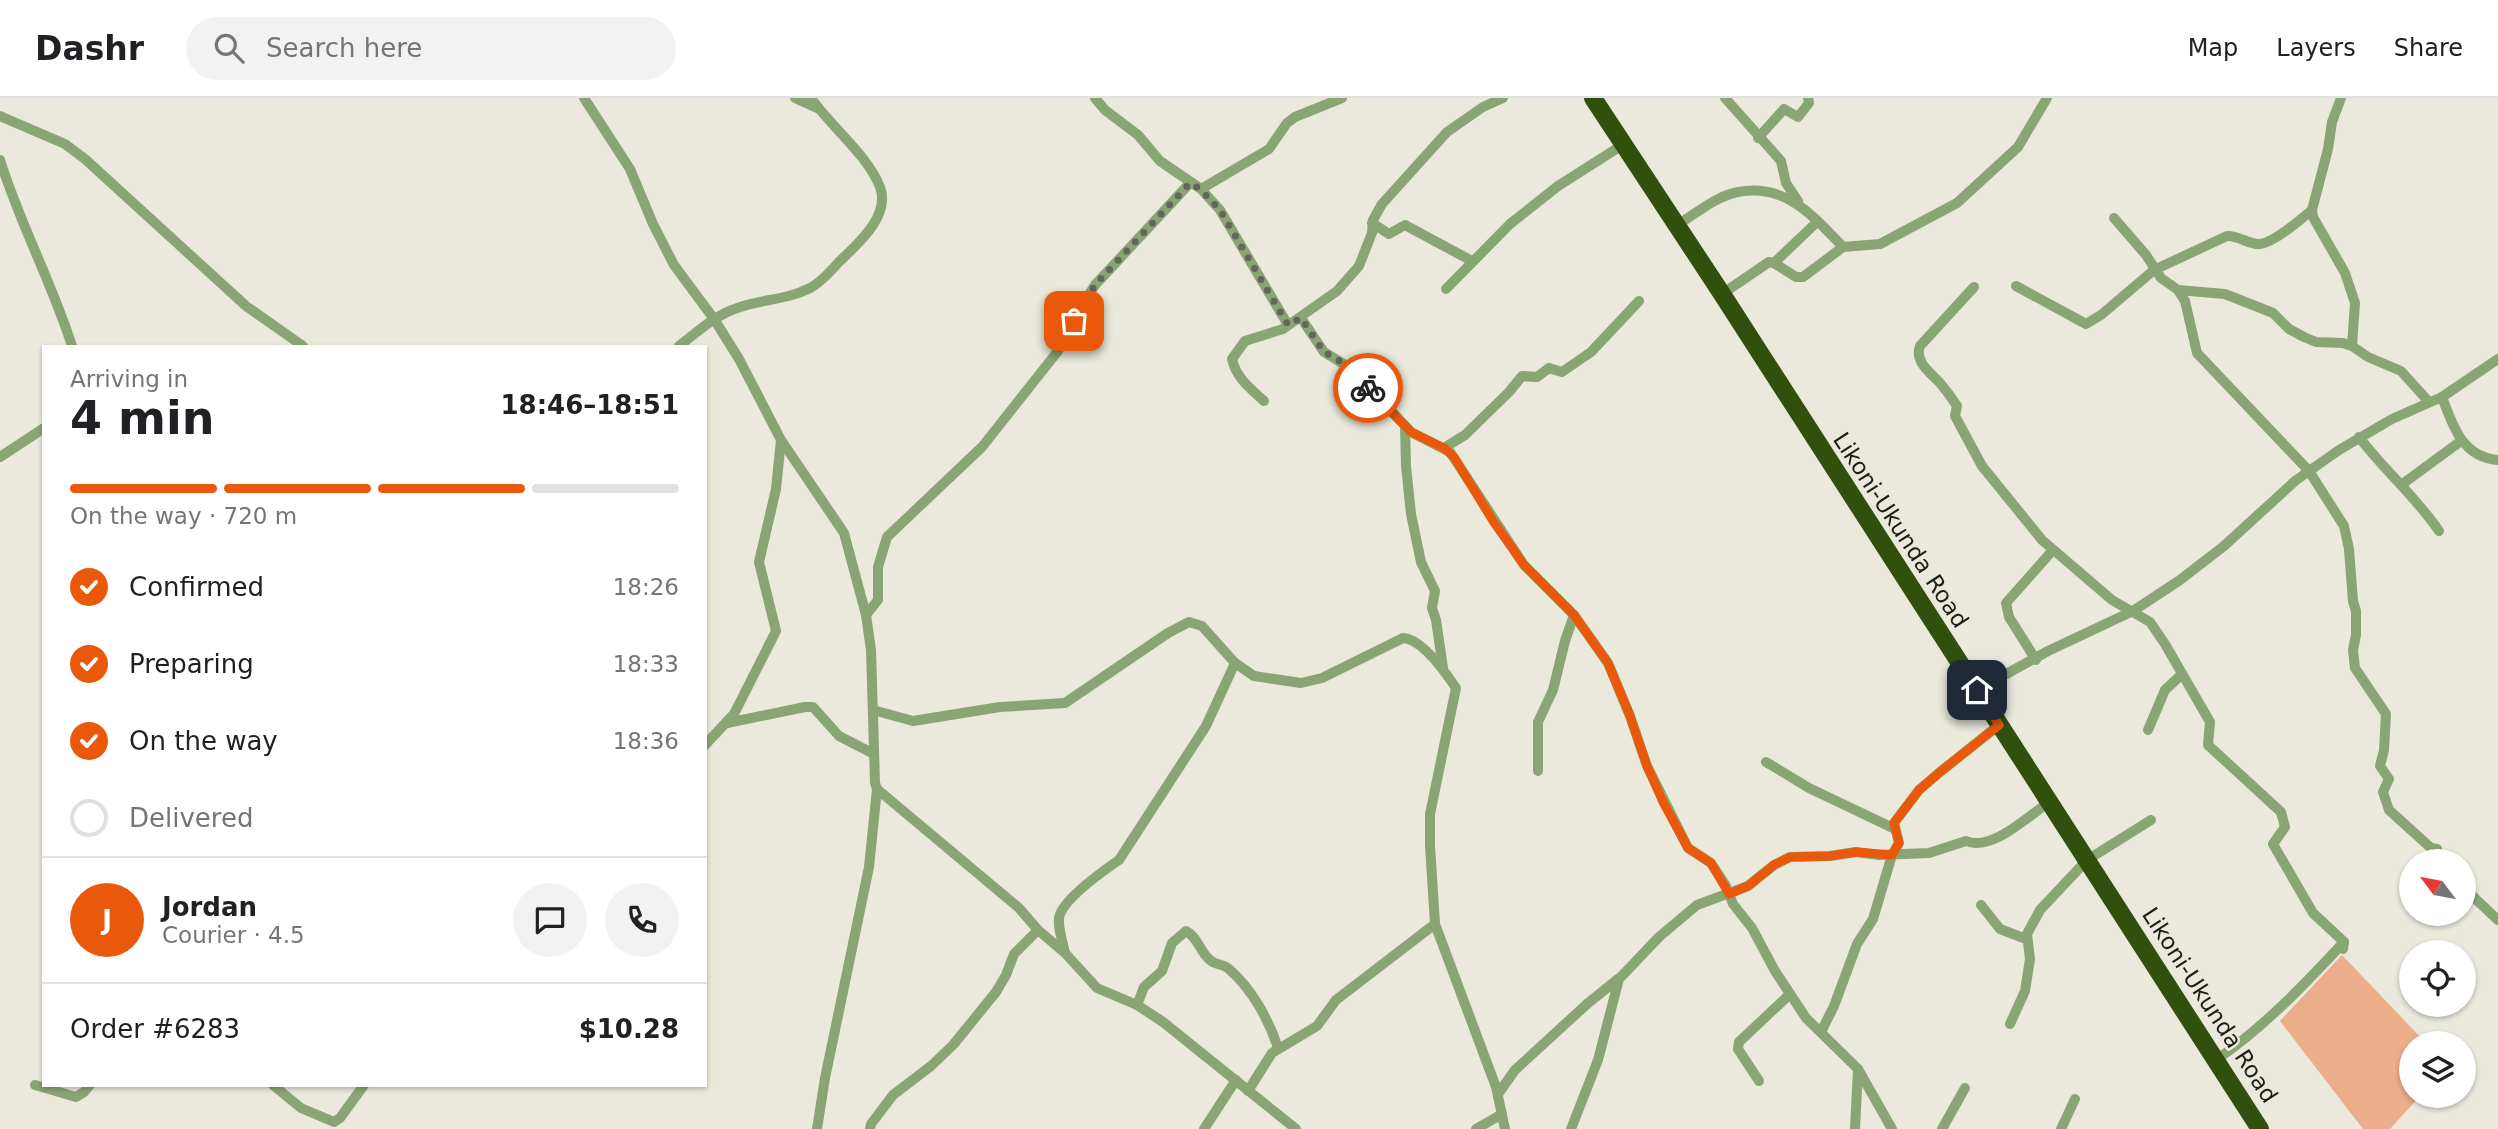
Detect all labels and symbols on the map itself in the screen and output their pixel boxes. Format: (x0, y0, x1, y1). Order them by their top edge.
pin (1044, 291, 1104, 351)
courier (1333, 353, 1403, 423)
street label: Likoni-Ukunda Road (1828, 428, 1974, 632)
pin (1947, 660, 2007, 720)
north arrow (2399, 849, 2476, 926)
street label: Likoni-Ukunda Road (2137, 903, 2283, 1107)

